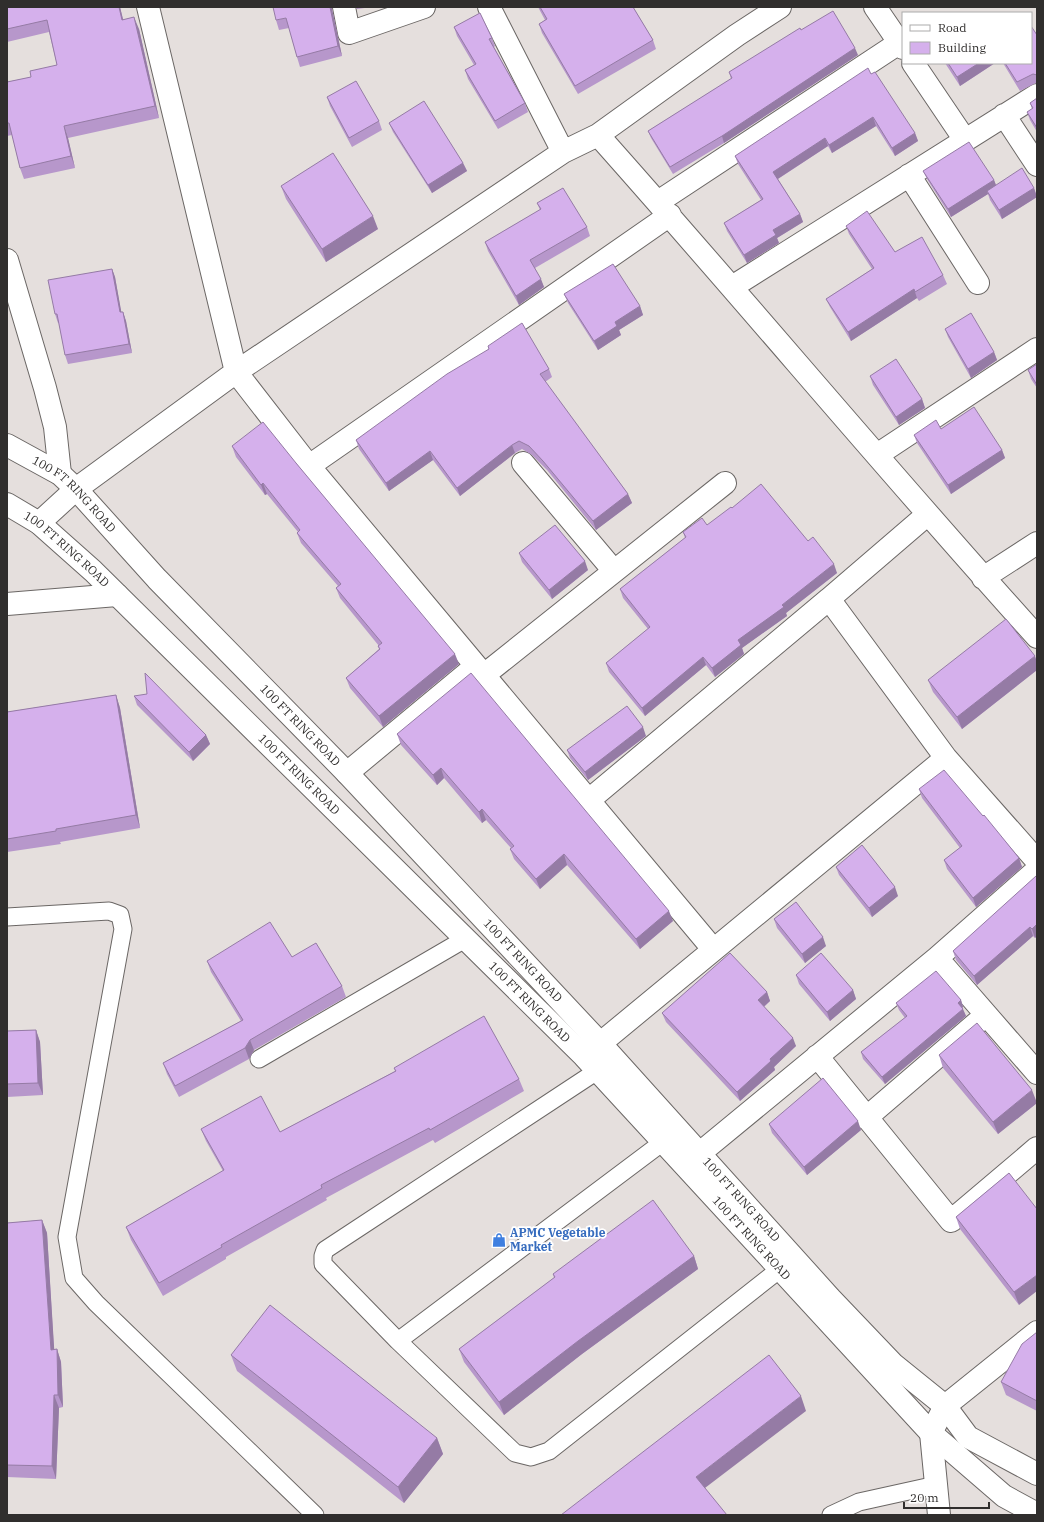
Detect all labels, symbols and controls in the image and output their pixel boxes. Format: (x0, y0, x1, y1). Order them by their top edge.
legend (902, 12, 1032, 64)
text: Road (938, 20, 967, 35)
text: Building (938, 40, 986, 55)
street label: 100 FT RING ROAD (30, 452, 119, 535)
street label: 100 FT RING ROAD (21, 508, 113, 590)
street label: 100 FT RING ROAD (257, 681, 344, 769)
street label: 100 FT RING ROAD (255, 731, 343, 818)
street label: 100 FT RING ROAD (481, 915, 565, 1005)
street label: 100 FT RING ROAD (487, 959, 573, 1045)
street label: 100 FT RING ROAD (699, 1154, 783, 1244)
street label: 100 FT RING ROAD (709, 1193, 793, 1283)
place label: APMC Vegetable Market (510, 1225, 606, 1254)
shop icon: APMC Vegetable Market (491, 1232, 507, 1248)
scale bar (904, 1484, 989, 1510)
text: 20 m (910, 1490, 939, 1505)

